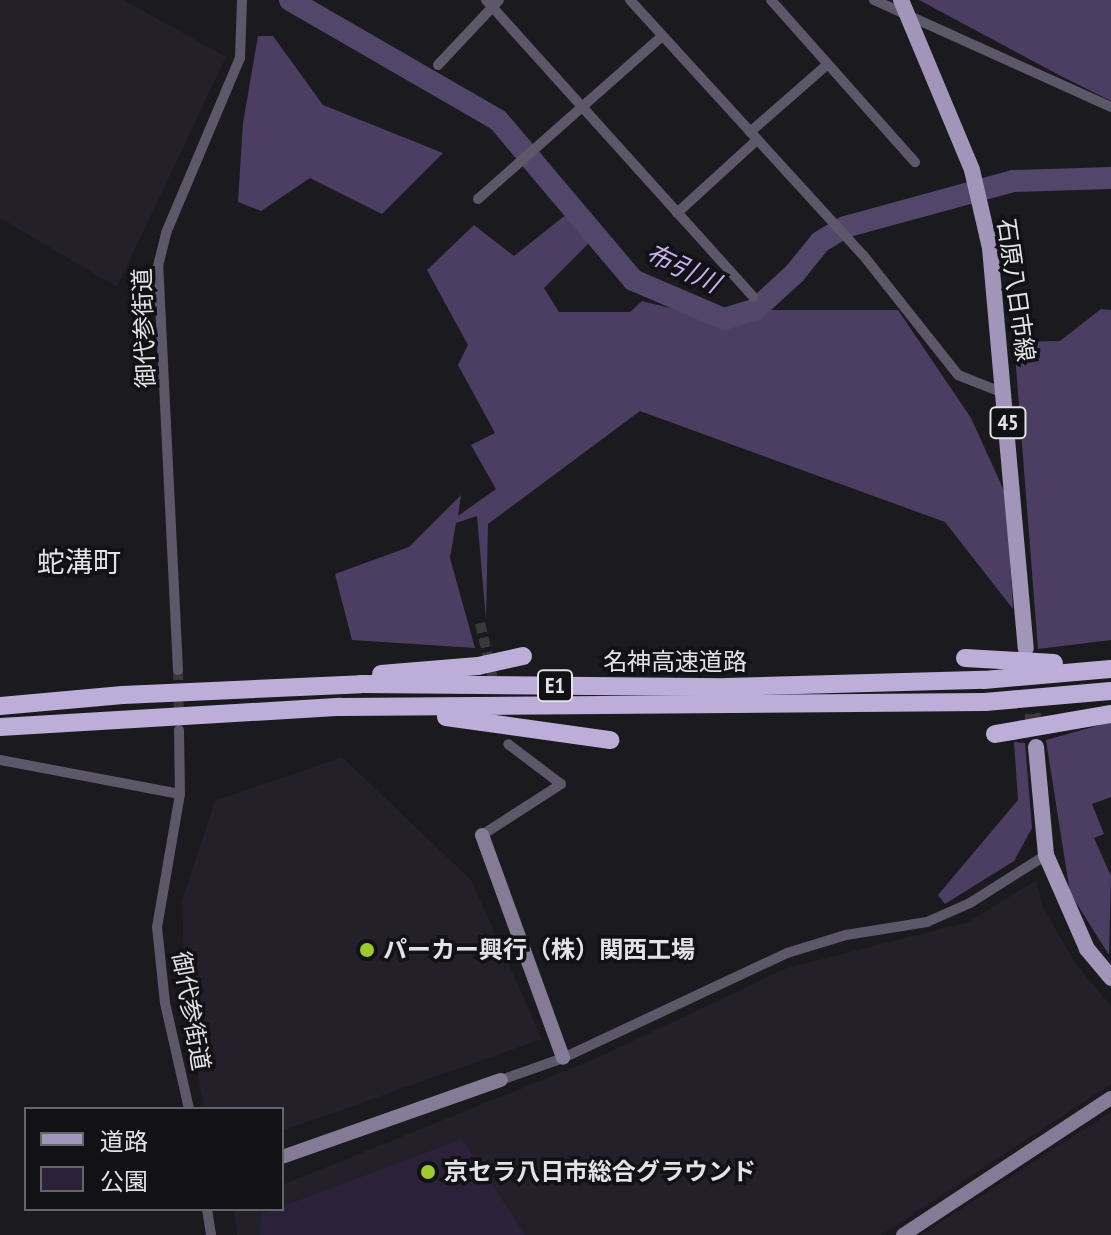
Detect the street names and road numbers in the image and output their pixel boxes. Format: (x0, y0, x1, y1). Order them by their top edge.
street label: 石原八日市線 (992, 217, 1040, 363)
street label: 御代参街道 (128, 268, 160, 388)
road number: 45 (988, 405, 1028, 441)
street label: 名神高速道路 (603, 648, 747, 676)
road number: E1 (537, 668, 573, 704)
street label: 御代参街道 (166, 949, 216, 1073)

